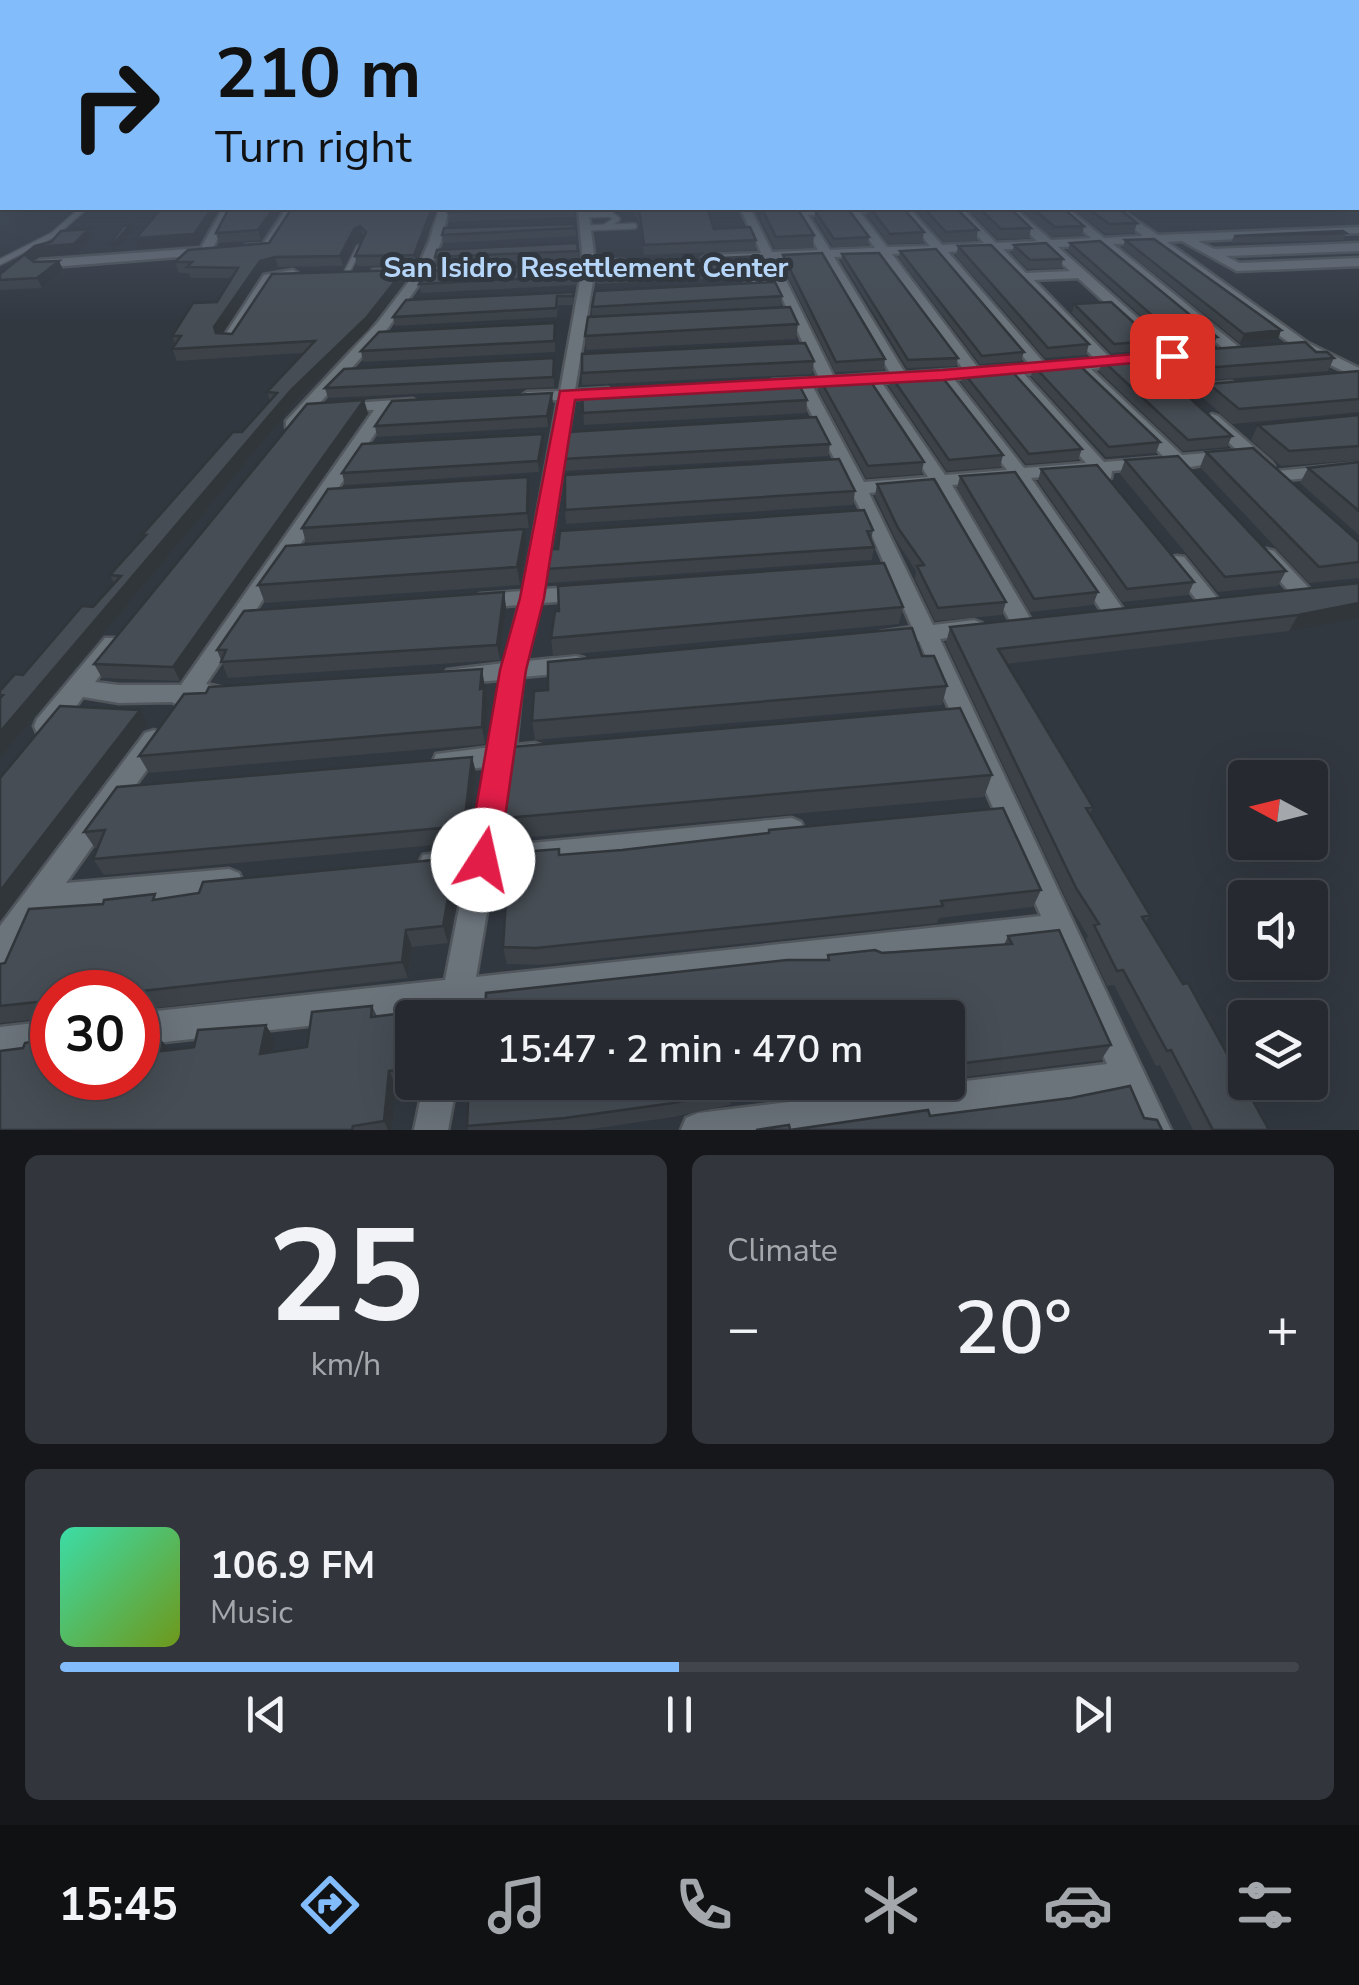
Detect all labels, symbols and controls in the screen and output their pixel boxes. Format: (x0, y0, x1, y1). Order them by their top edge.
text: 210 m (215, 26, 421, 122)
icon: right (50, 40, 180, 170)
text: Turn right (215, 117, 412, 178)
district label: San Isidro Resettlement Center (383, 249, 789, 287)
pin (1130, 314, 1215, 399)
icon: arrive (1145, 329, 1200, 384)
north arrow (1228, 760, 1328, 860)
map controls (1228, 760, 1328, 1100)
position arrow (431, 808, 535, 912)
button: sound (1228, 880, 1328, 980)
speed limit sign: 30 (30, 970, 160, 1100)
button: layers (1228, 1000, 1328, 1100)
text: 15:47 · 2 min · 470 m (497, 1024, 863, 1075)
text: 25 (268, 1189, 424, 1366)
text: Climate (727, 1229, 838, 1272)
text: 20° (954, 1277, 1072, 1379)
text: − (727, 1291, 760, 1366)
text: + (1266, 1291, 1299, 1366)
text: km/h (311, 1343, 381, 1386)
text: 106.9 FM (210, 1540, 375, 1591)
text: Music (210, 1591, 293, 1634)
icon: previous (239, 1687, 294, 1742)
icon: pause (652, 1687, 707, 1742)
icon: next (1065, 1687, 1120, 1742)
icon: directions (295, 1870, 365, 1940)
icon: music (482, 1870, 552, 1940)
icon: phone (669, 1870, 739, 1940)
icon: climate (856, 1870, 926, 1940)
icon: car (1043, 1870, 1113, 1940)
icon: filters (1230, 1870, 1300, 1940)
text: 15:45 (59, 1875, 178, 1936)

